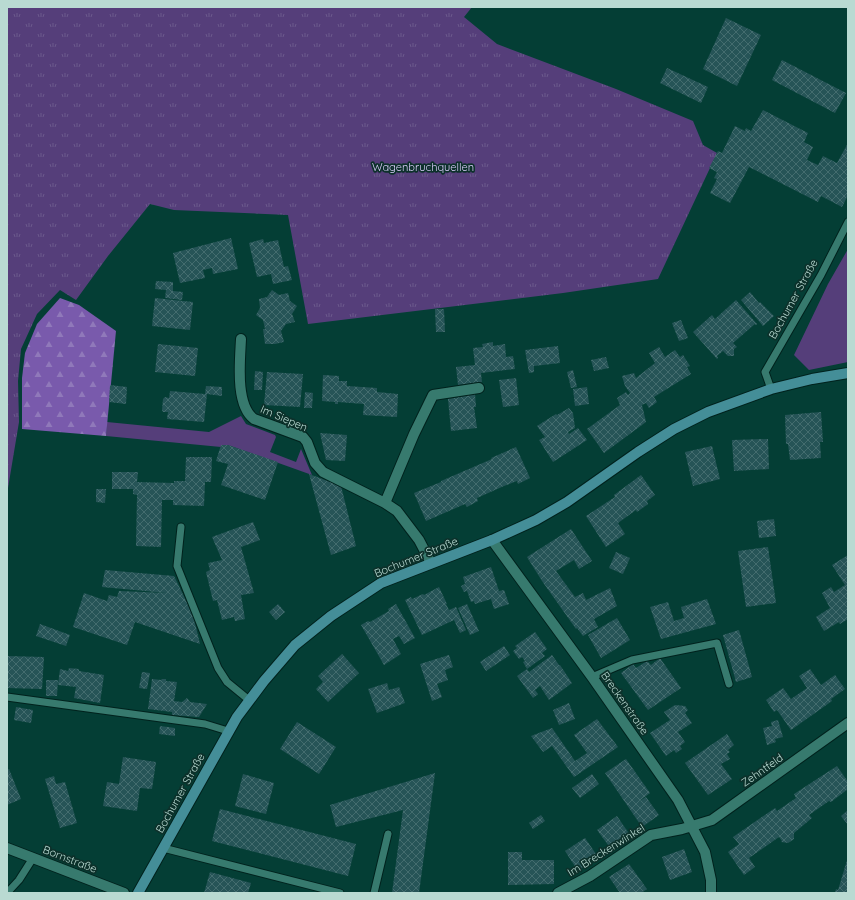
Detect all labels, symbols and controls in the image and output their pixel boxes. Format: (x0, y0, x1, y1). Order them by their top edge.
park label: Wagenbruchquellen (372, 160, 474, 174)
street label: Bochumer Straße (765, 257, 821, 341)
street label: Im Siepen (258, 402, 310, 434)
street label: Bochumer Straße (372, 534, 460, 580)
street label: Breckenstraße (598, 669, 652, 737)
street label: Zehntfeld (738, 750, 786, 790)
street label: Bochumer Straße (152, 751, 208, 835)
street label: Im Breckenwinkel (565, 821, 647, 879)
street label: Bornstraße (41, 842, 99, 876)

